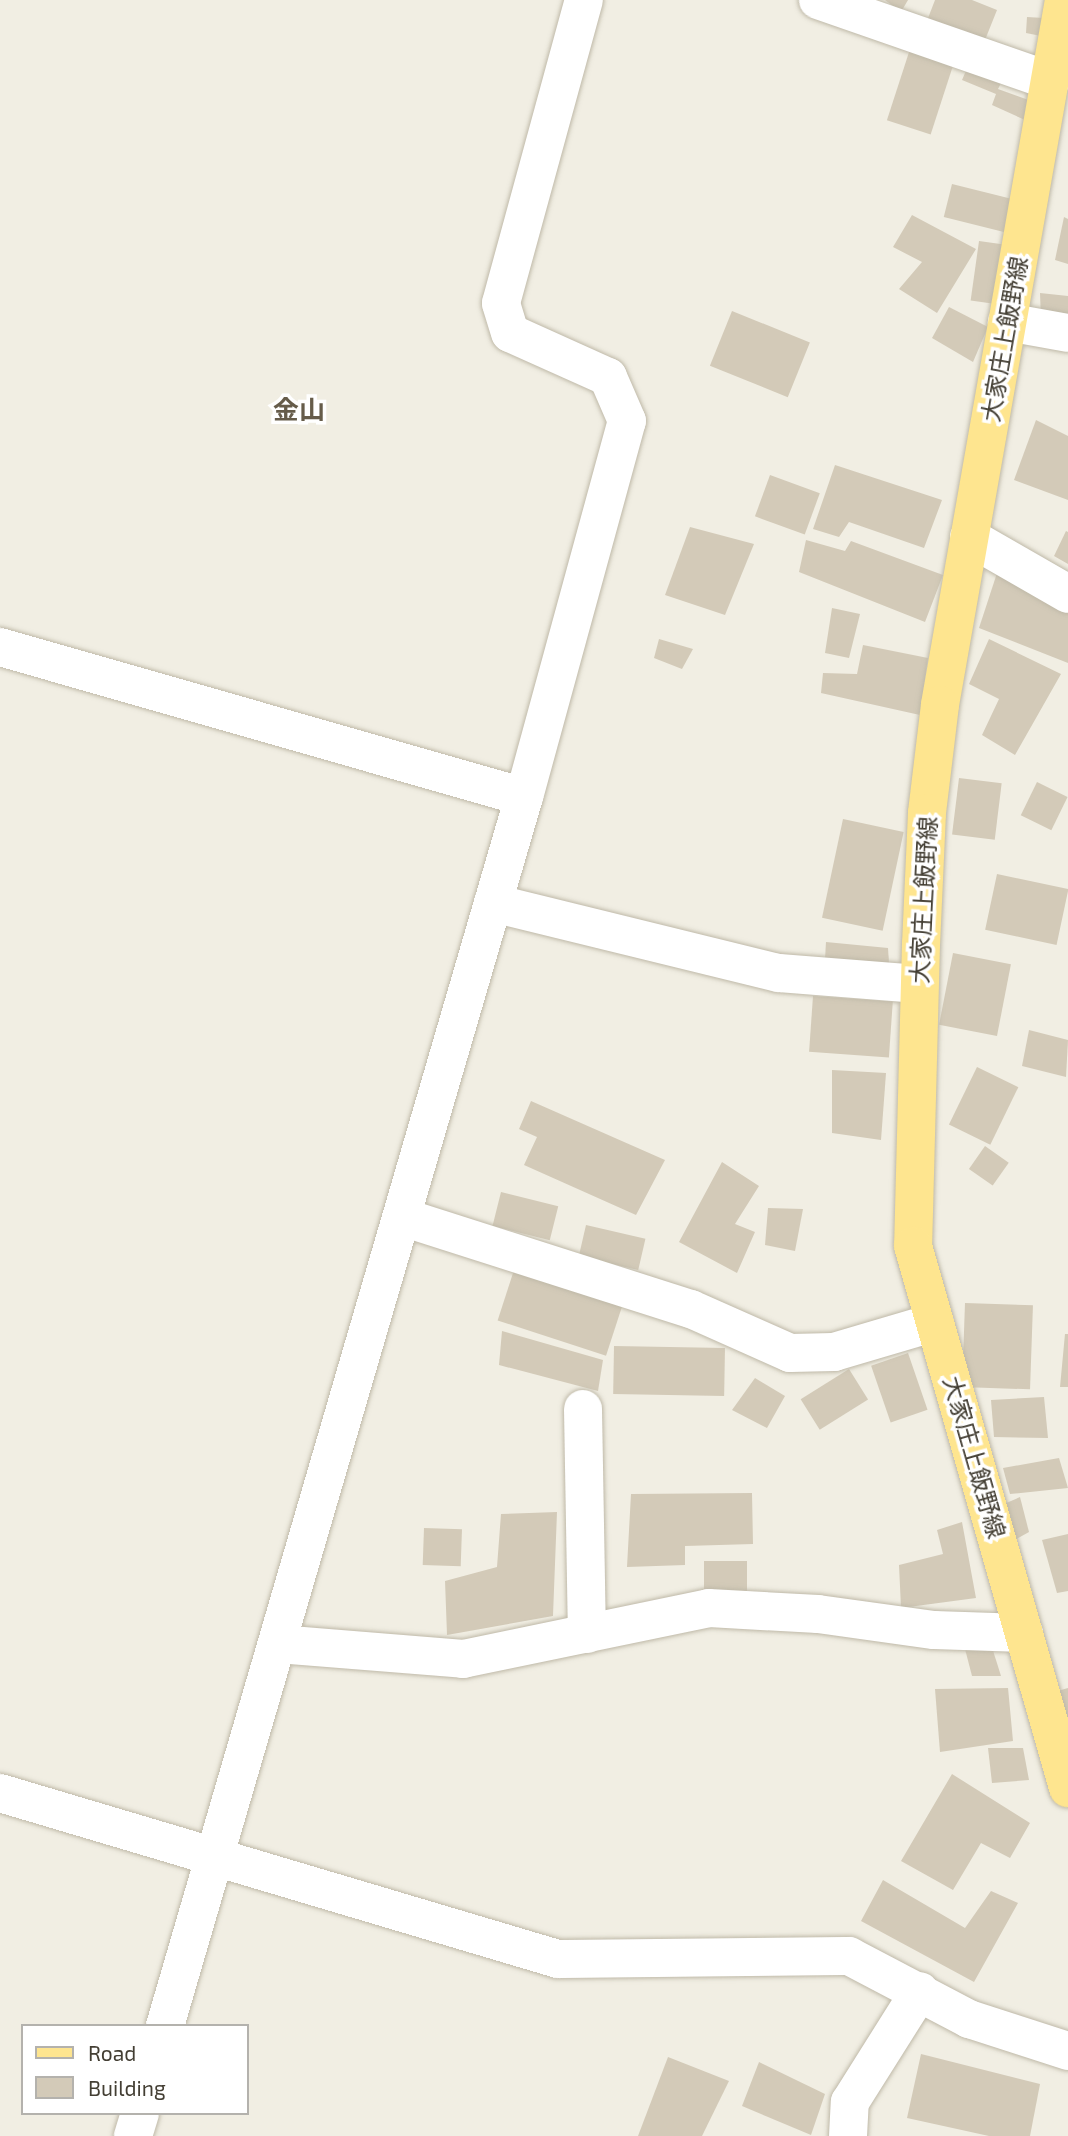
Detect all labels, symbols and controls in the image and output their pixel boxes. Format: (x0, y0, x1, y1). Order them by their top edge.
street label: 大家庄上飯野線 (975, 254, 1033, 424)
district label: 金山 (273, 393, 325, 425)
street label: 大家庄上飯野線 (904, 815, 942, 985)
street label: 大家庄上飯野線 (938, 1372, 1012, 1542)
legend (21, 2024, 248, 2115)
text: Road (88, 2040, 136, 2065)
text: Building (88, 2075, 166, 2100)

